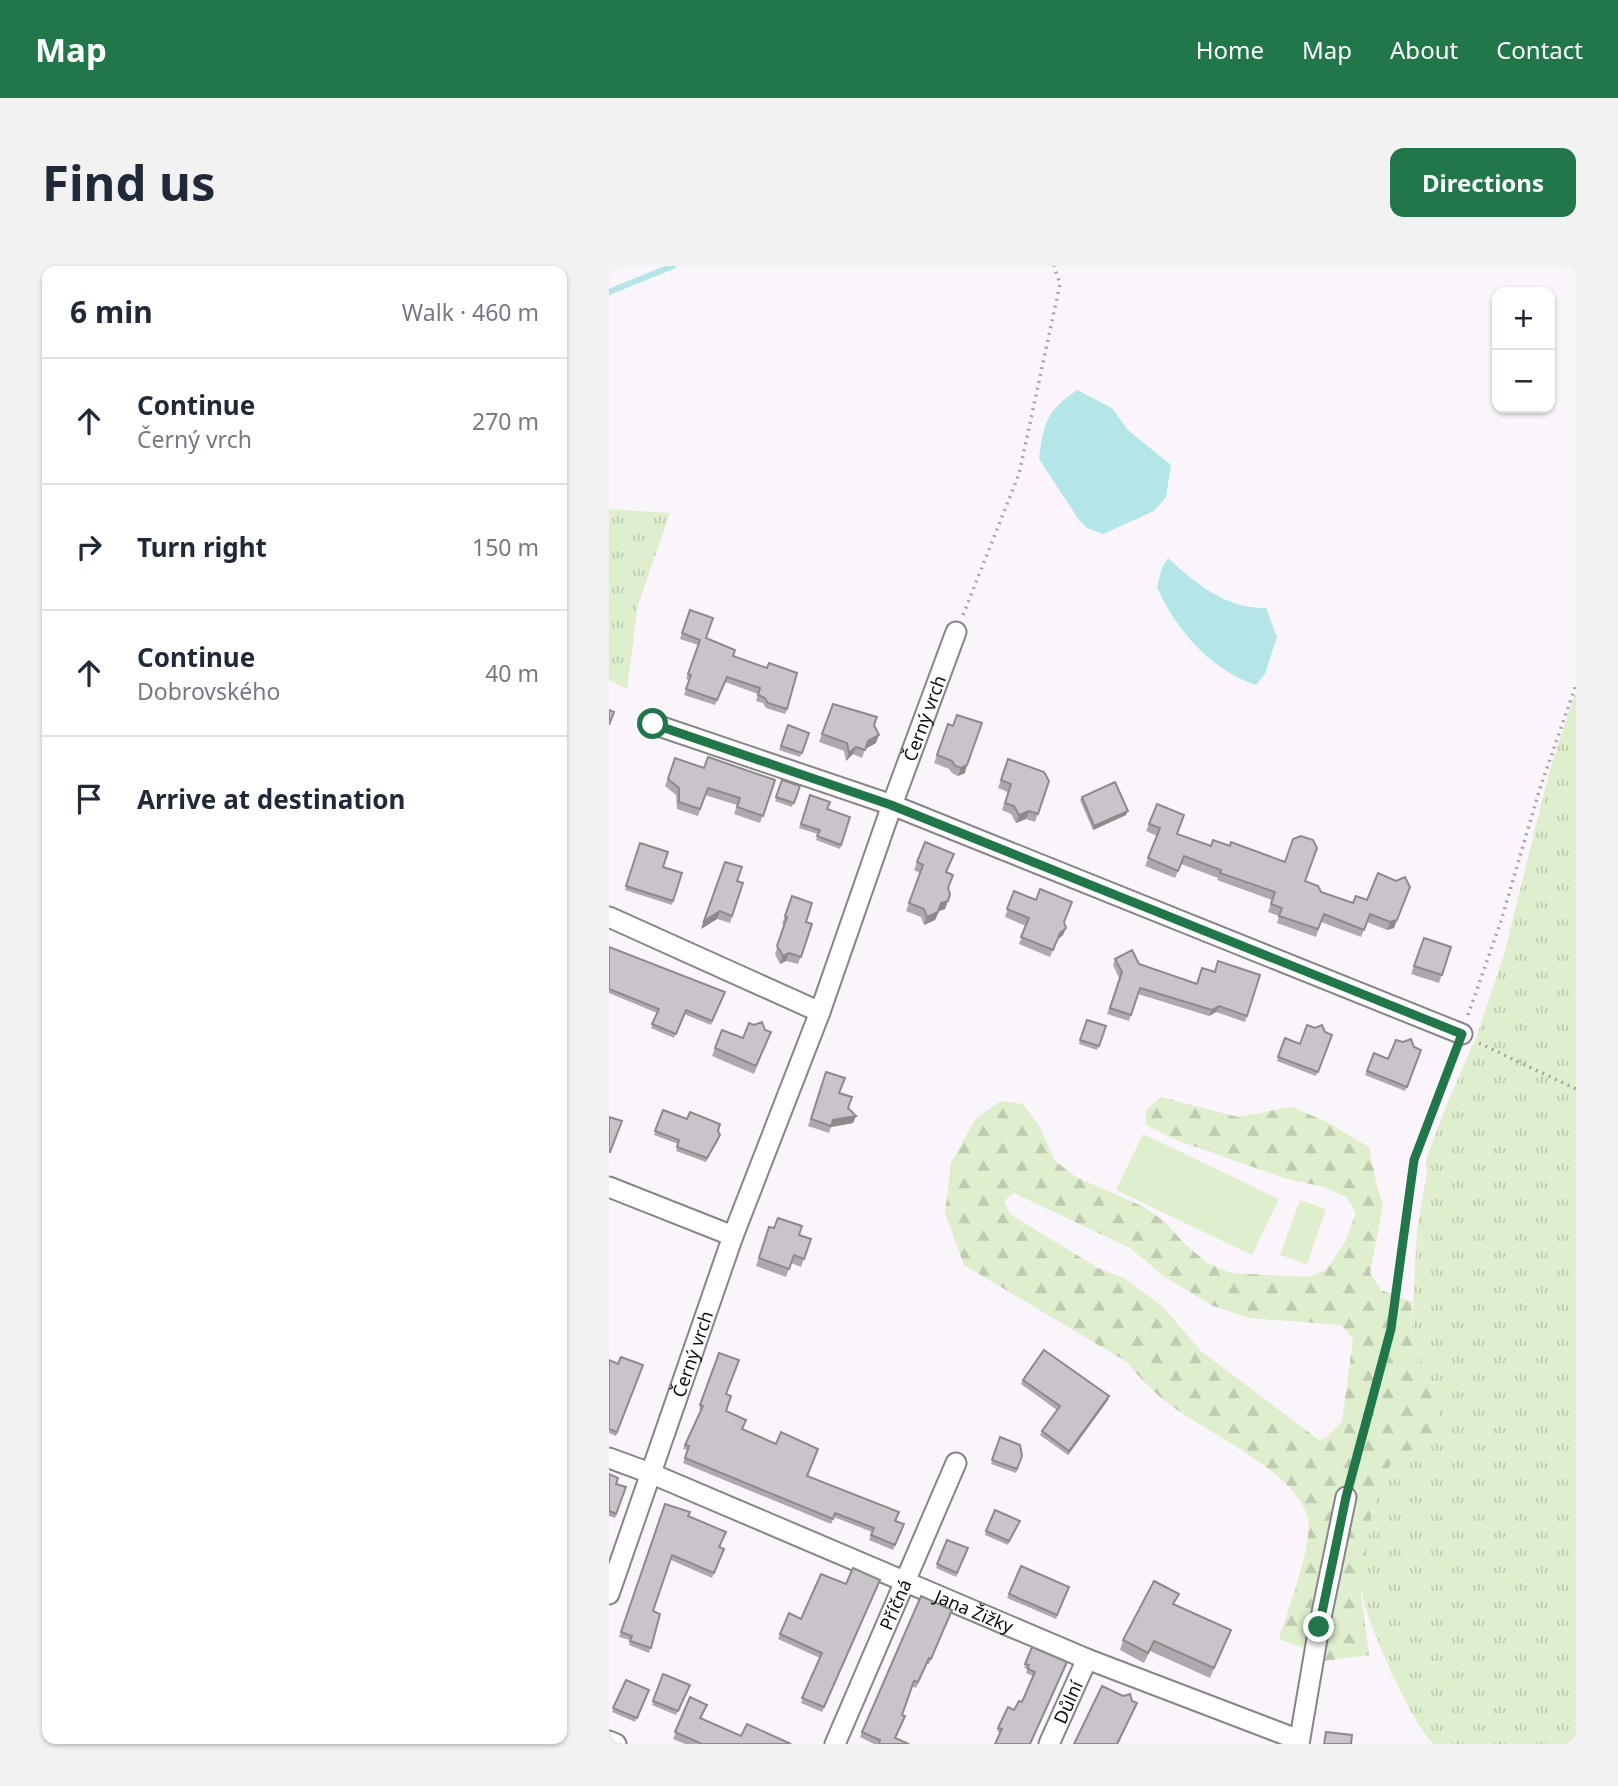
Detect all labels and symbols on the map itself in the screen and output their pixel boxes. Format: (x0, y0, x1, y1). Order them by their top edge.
street label: Černý vrch (897, 672, 951, 764)
route start (637, 708, 668, 739)
street label: Černý vrch (666, 1308, 718, 1400)
street label: Příčná (874, 1575, 917, 1633)
street label: Jana Žižky (929, 1583, 1018, 1639)
route end (1303, 1611, 1334, 1642)
street label: Důlní (1048, 1676, 1088, 1727)

